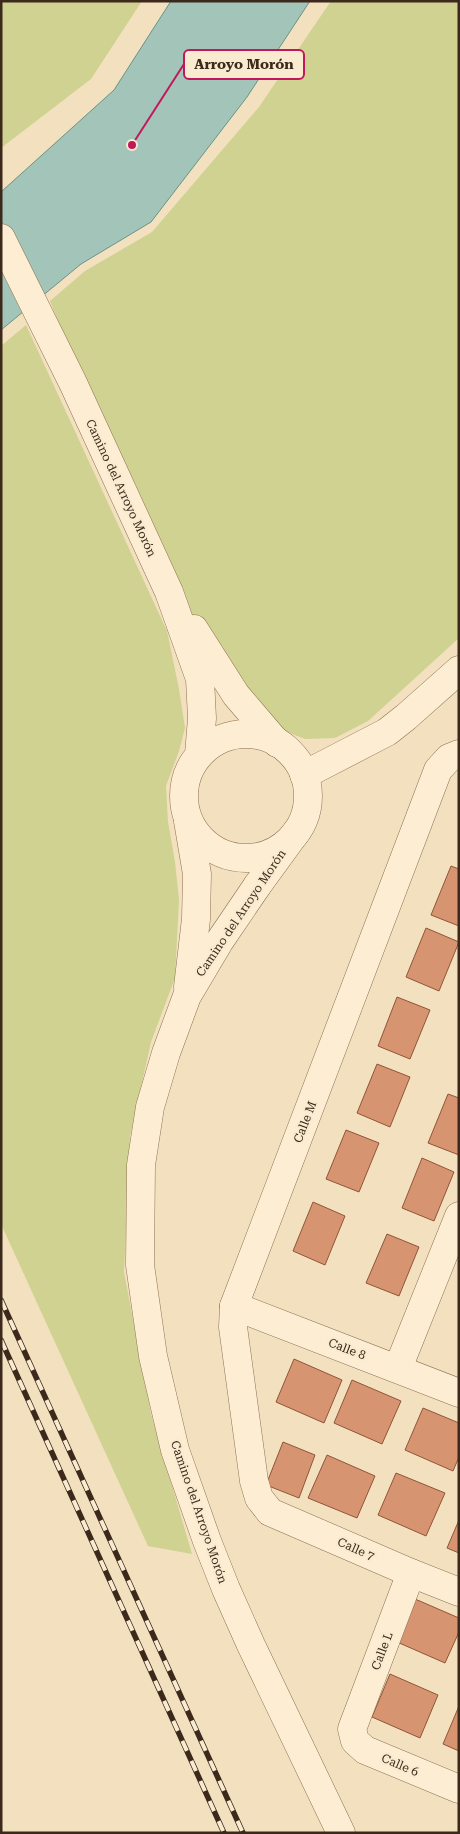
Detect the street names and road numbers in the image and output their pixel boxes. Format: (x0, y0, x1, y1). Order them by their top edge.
street label: Camino del Arroyo Morón (83, 417, 159, 559)
street label: Camino del Arroyo Morón (193, 847, 289, 979)
street label: Calle M (291, 1099, 319, 1145)
street label: Calle 8 (326, 1335, 368, 1363)
street label: Camino del Arroyo Morón (168, 1439, 230, 1585)
street label: Calle 7 (335, 1535, 377, 1563)
street label: Calle L (368, 1630, 396, 1672)
street label: Calle 6 (379, 1751, 421, 1779)

